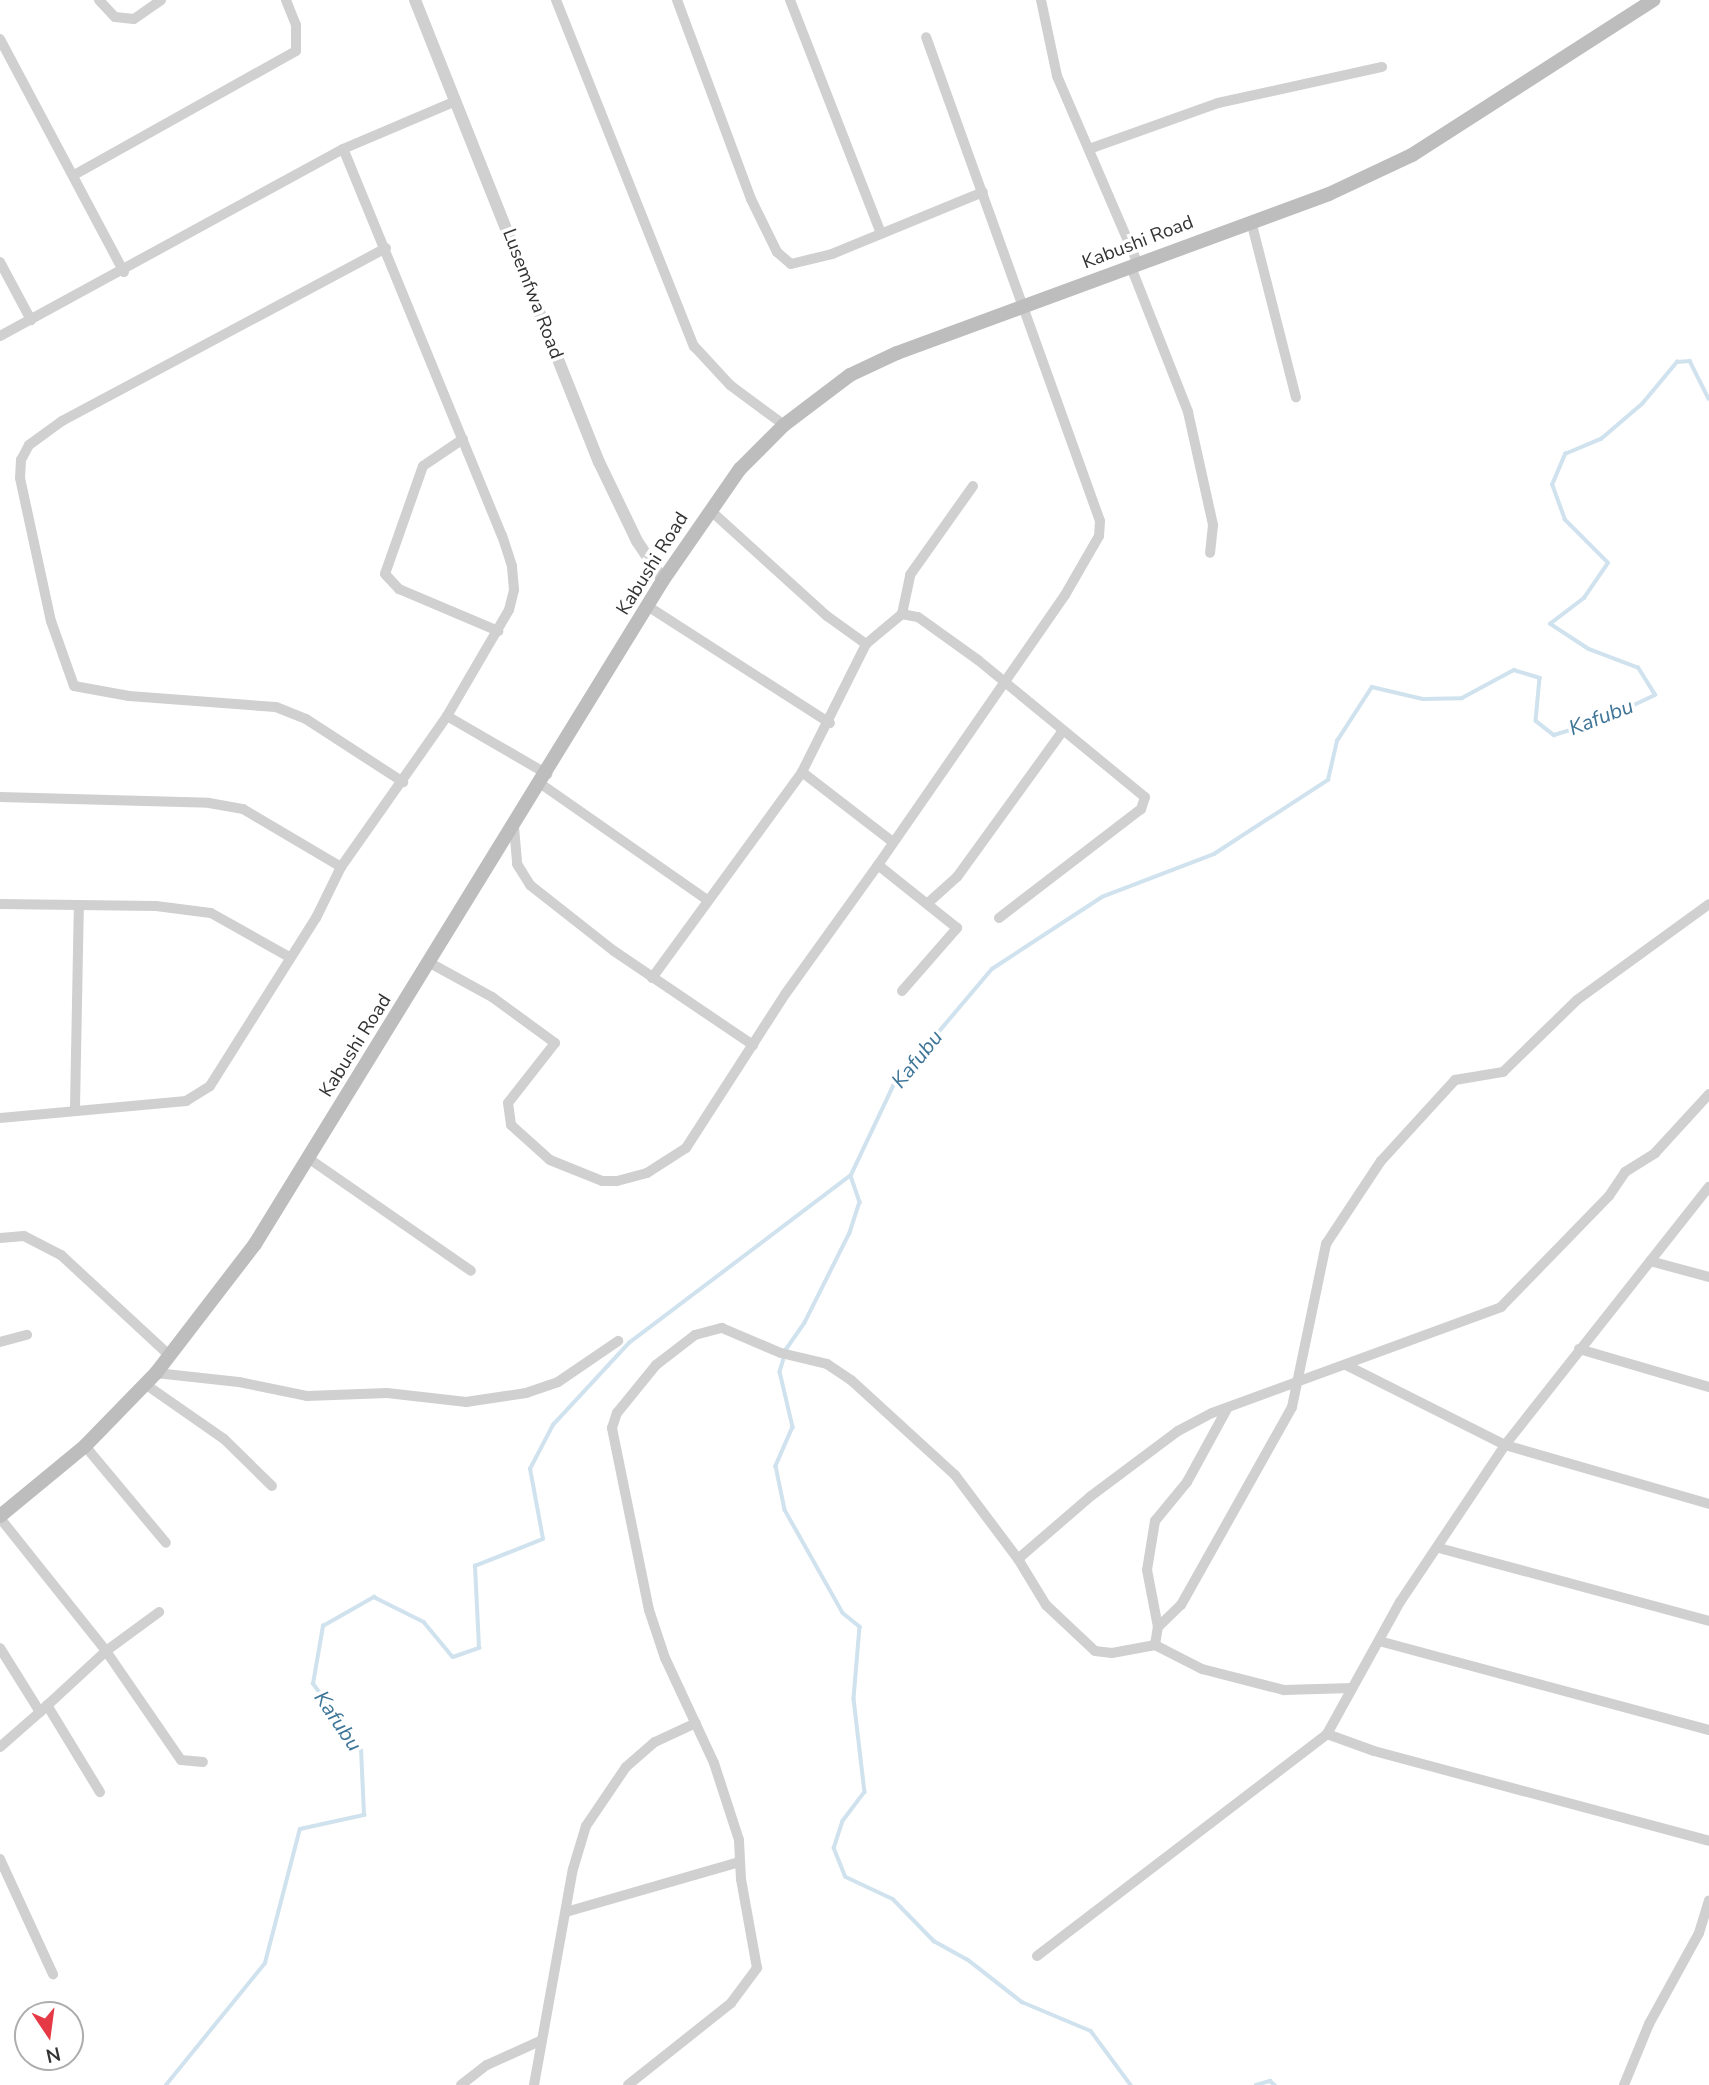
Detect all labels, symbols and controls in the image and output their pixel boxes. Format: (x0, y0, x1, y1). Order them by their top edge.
street label: Kabushi Road (1079, 211, 1197, 275)
street label: Lusemfwa Road (497, 226, 567, 362)
street label: Kabushi Road (612, 508, 694, 620)
water label: Kafubu (1565, 693, 1637, 741)
street label: Kabushi Road (315, 990, 397, 1102)
water label: Kafubu (886, 1025, 948, 1093)
water label: Kafubu (309, 1686, 367, 1756)
north arrow (14, 2001, 84, 2071)
text: N (43, 2040, 63, 2069)

